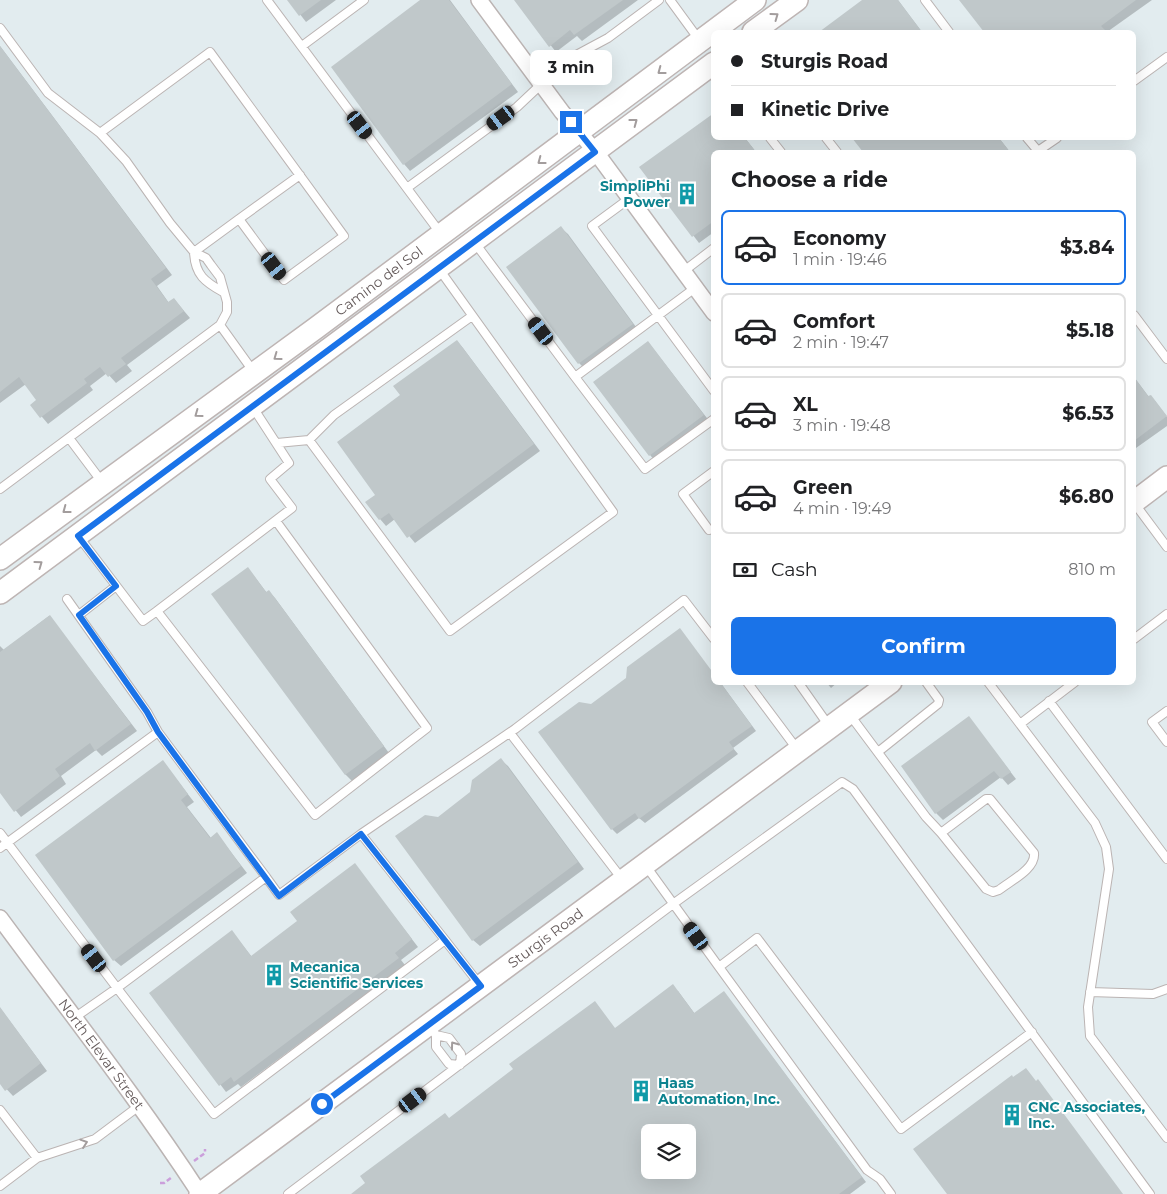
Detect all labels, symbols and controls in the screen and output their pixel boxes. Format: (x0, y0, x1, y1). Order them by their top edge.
one-way arrow (769, 13, 779, 22)
callout: 3 min (530, 49, 612, 84)
text: Sturgis Road (761, 50, 888, 73)
text: 3 min (548, 58, 594, 77)
one-way arrow (658, 65, 667, 73)
text: Kinetic Drive (761, 98, 889, 121)
car (484, 103, 517, 133)
car (344, 109, 375, 141)
route end (560, 111, 582, 133)
one-way arrow (628, 120, 637, 128)
one-way arrow (537, 155, 547, 164)
text: Choose a ride (731, 166, 888, 193)
place label: SimpliPhi Power (600, 177, 670, 211)
building icon: SimpliPhi Power (674, 181, 700, 207)
icon: car (733, 225, 778, 270)
text: Economy (793, 227, 886, 250)
text: $3.84 (1060, 236, 1114, 259)
street label: Camino del Sol (331, 242, 426, 320)
car (258, 250, 289, 282)
text: 1 min · 19:46 (793, 250, 887, 269)
icon: car (733, 308, 778, 353)
text: Comfort (793, 310, 875, 333)
car (525, 315, 556, 347)
text: $5.18 (1066, 319, 1114, 342)
text: 2 min · 19:47 (793, 333, 889, 352)
one-way arrow (273, 351, 283, 360)
icon: car (733, 391, 778, 436)
text: XL (793, 393, 818, 416)
text: $6.53 (1062, 402, 1114, 425)
one-way arrow (195, 409, 204, 417)
text: 3 min · 19:48 (793, 416, 891, 435)
icon: car (733, 474, 778, 519)
text: Green (793, 476, 853, 499)
text: $6.80 (1059, 485, 1114, 508)
text: 4 min · 19:49 (793, 499, 891, 518)
one-way arrow (63, 504, 72, 512)
icon: cash (731, 556, 759, 584)
text: Cash (771, 558, 818, 581)
text: 810 m (1068, 560, 1116, 579)
one-way arrow (33, 561, 43, 570)
button: Confirm (731, 617, 1116, 675)
street label: Sturgis Road (504, 904, 587, 972)
car (681, 919, 710, 953)
car (78, 942, 109, 974)
place label: Mecanica Scientific Services (290, 958, 424, 992)
building icon: Mecanica Scientific Services (261, 962, 287, 988)
street label: North Elevar Street (54, 995, 149, 1114)
one-way arrow (452, 1042, 460, 1051)
place label: Haas Automation, Inc. (657, 1074, 780, 1108)
building icon: Haas Automation, Inc. (628, 1078, 654, 1104)
car (396, 1085, 429, 1115)
route start (311, 1093, 333, 1115)
place label: CNC Associates, Inc. (1028, 1098, 1145, 1132)
building icon: CNC Associates, Inc. (999, 1102, 1025, 1128)
map controls (641, 1124, 696, 1179)
button: layers (641, 1124, 696, 1179)
one-way arrow (79, 1138, 87, 1148)

